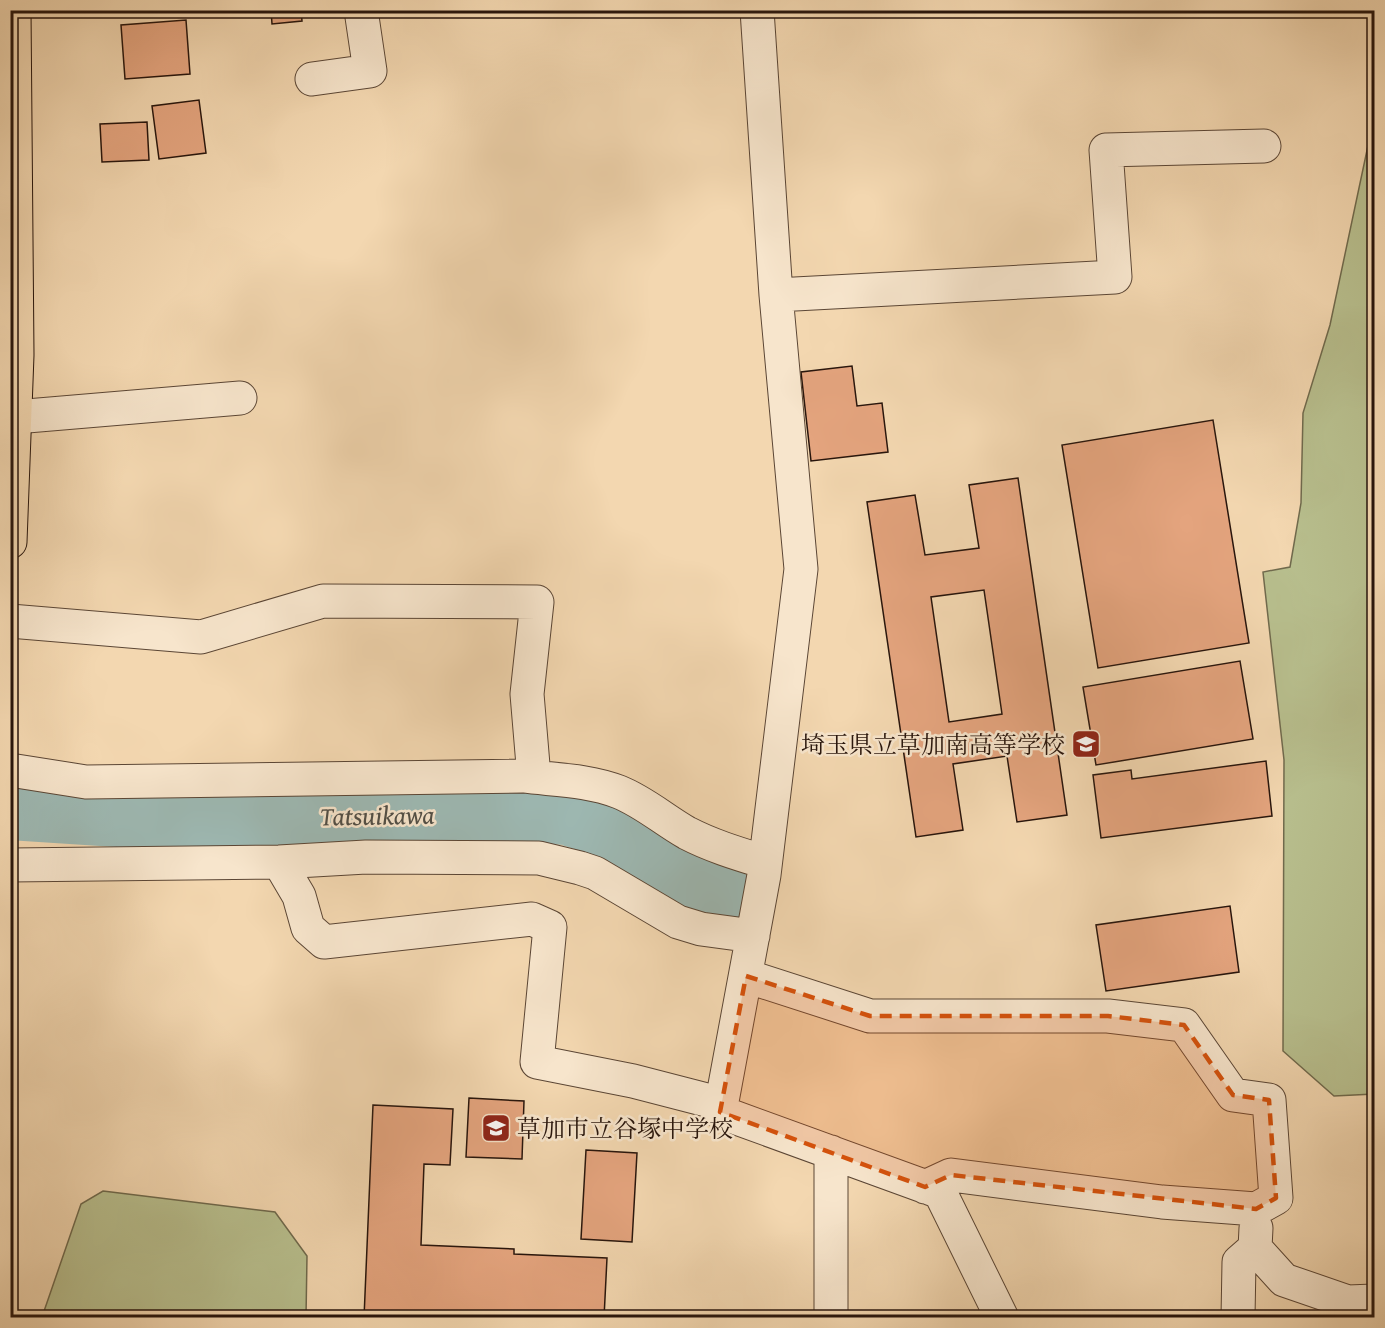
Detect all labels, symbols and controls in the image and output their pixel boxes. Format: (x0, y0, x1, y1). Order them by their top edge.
place label: 埼玉県立草加南高等学校 (801, 727, 1065, 762)
school or university icon: 埼玉県立草加南高等学校 (1070, 728, 1102, 760)
water label: Tatsuikawa (319, 795, 435, 835)
place label: 草加市立谷塚中学校 (517, 1111, 733, 1146)
school or university icon: 草加市立谷塚中学校 (480, 1112, 512, 1144)

